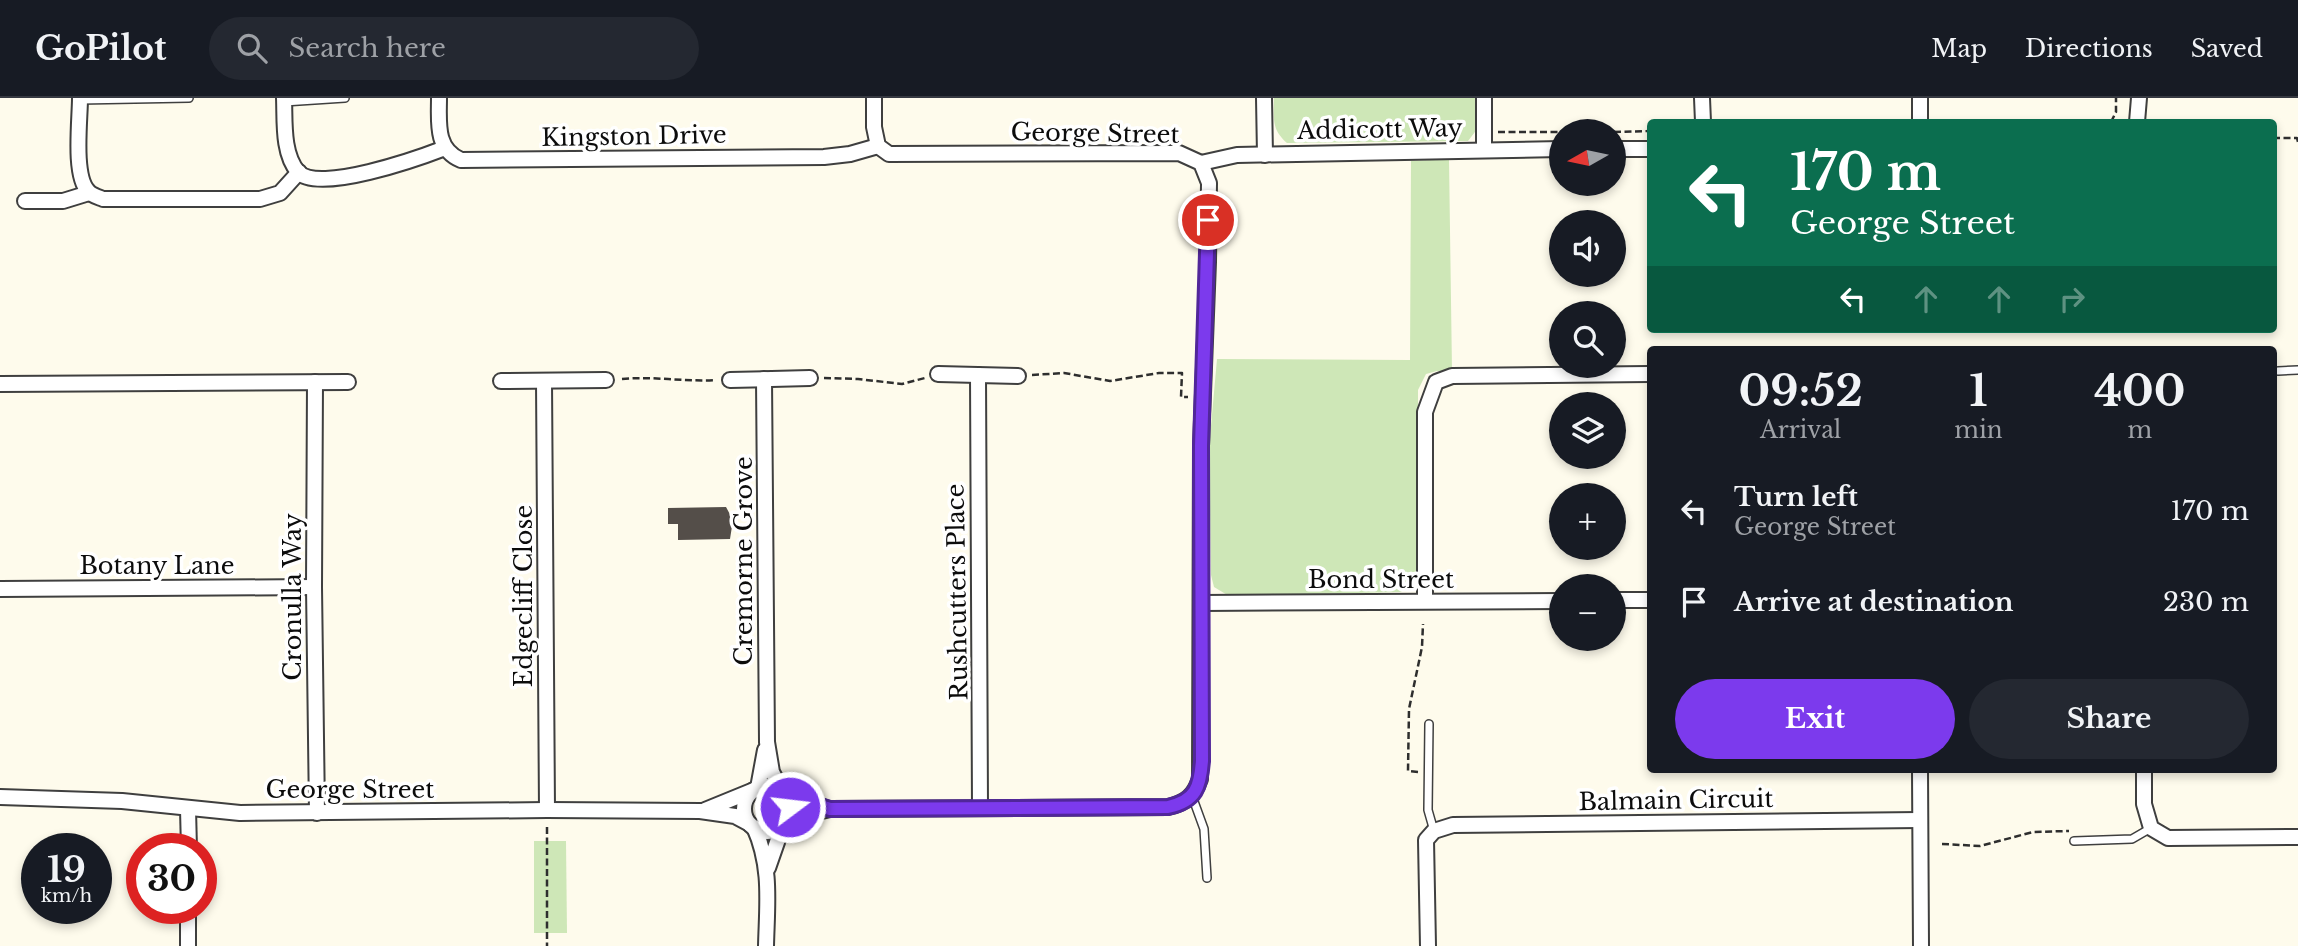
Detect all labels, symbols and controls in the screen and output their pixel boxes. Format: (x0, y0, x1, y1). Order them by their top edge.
search box (209, 17, 699, 80)
text: GoPilot (35, 28, 167, 69)
icon: search (233, 29, 271, 67)
text: Search here (289, 32, 446, 64)
text: Map (1931, 34, 1987, 63)
text: Directions (2025, 34, 2153, 63)
text: Saved (2191, 34, 2263, 63)
street label: Addicott Way (1296, 113, 1464, 145)
street label: George Street (1010, 117, 1180, 149)
north arrow (1549, 119, 1626, 196)
map controls (1549, 119, 1626, 651)
street label: Kingston Drive (541, 120, 727, 152)
text: 170 m (1790, 142, 1941, 203)
icon: left (1675, 147, 1766, 238)
pin (1178, 190, 1238, 250)
icon: arrive (1189, 201, 1227, 239)
text: George Street (1790, 203, 2015, 243)
button: sound (1549, 210, 1626, 287)
icon: left (1834, 280, 1872, 318)
icon: ahead (1907, 280, 1945, 318)
icon: ahead (1980, 280, 2018, 318)
icon: right (2053, 280, 2091, 318)
button: search (1549, 301, 1626, 378)
text: 09:52 (1739, 365, 1863, 417)
text: 1 (1969, 365, 1988, 417)
text: 400 (2094, 365, 2185, 417)
button: layers (1549, 392, 1626, 469)
text: Arrival (1760, 416, 1841, 444)
text: min (1954, 416, 2003, 444)
text: m (2127, 416, 2152, 444)
street label: Cremorne Grove (729, 456, 758, 666)
text: Turn left (1734, 481, 1858, 513)
street label: Rushcutters Place (941, 483, 973, 701)
button: + (1549, 483, 1626, 560)
icon: left (1675, 492, 1713, 530)
text: 170 m (2170, 495, 2249, 527)
street label: Edgecliff Close (509, 505, 538, 687)
street label: Cronulla Way (278, 513, 307, 681)
text: George Street (1734, 513, 1896, 541)
street label: Botany Lane (79, 551, 235, 580)
street label: Bond Street (1308, 565, 1454, 594)
button: − (1549, 574, 1626, 651)
icon: arrive (1675, 583, 1713, 621)
text: Arrive at destination (1734, 586, 2014, 618)
text: 230 m (2163, 586, 2249, 618)
button: Exit (1675, 679, 1955, 759)
button: Share (1969, 679, 2249, 759)
position arrow (753, 770, 827, 844)
street label: George Street (266, 775, 434, 804)
street label: Balmain Circuit (1578, 784, 1774, 816)
speed limit sign: 30 (126, 833, 217, 924)
text: 19 (47, 848, 86, 891)
text: km/h (41, 885, 92, 907)

